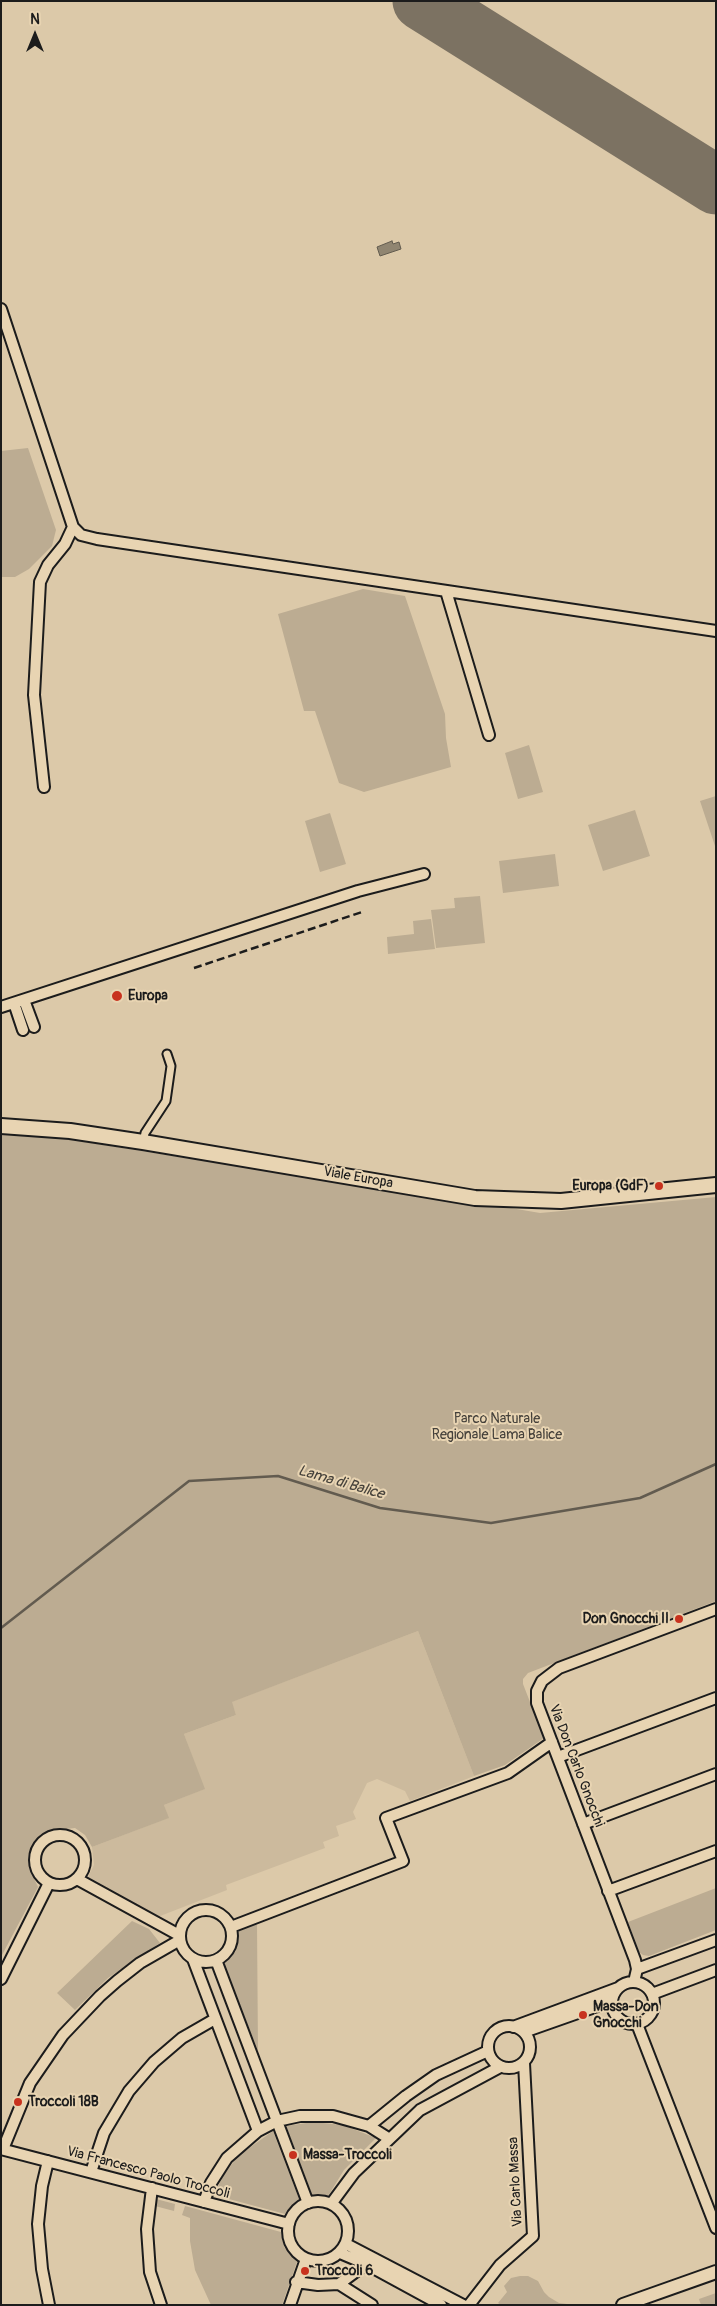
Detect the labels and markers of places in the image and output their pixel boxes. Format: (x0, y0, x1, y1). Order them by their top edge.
place label: Europa (128, 988, 168, 1004)
marker: Europa (110, 989, 124, 1003)
place label: Europa (GdF) (572, 1178, 649, 1194)
marker: Europa (GdF) (653, 1180, 665, 1192)
place label: Don Gnocchi II (583, 1611, 669, 1627)
marker: Don Gnocchi II (673, 1613, 685, 1625)
place label: Massa-Don Gnocchi (593, 1999, 659, 2031)
marker: Massa-Don Gnocchi (577, 2009, 589, 2021)
place label: Troccoli 18B (28, 2094, 99, 2110)
marker: Troccoli 18B (12, 2096, 24, 2108)
place label: Massa-Troccoli (303, 2147, 392, 2163)
marker: Massa-Troccoli (287, 2149, 299, 2161)
place label: Troccoli 6 (315, 2263, 373, 2279)
marker: Troccoli 6 (299, 2265, 311, 2277)

